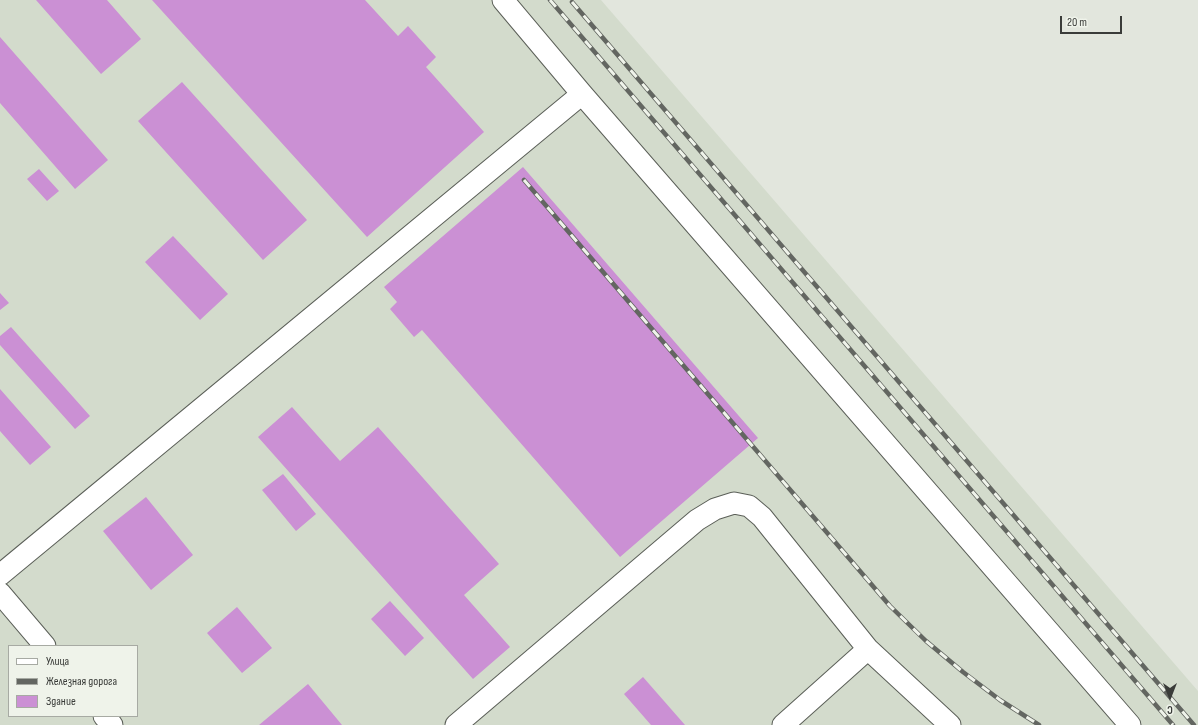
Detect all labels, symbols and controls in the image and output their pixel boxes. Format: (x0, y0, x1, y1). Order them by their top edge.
scale bar (1062, 8, 1124, 34)
text: 20 m (1067, 15, 1087, 30)
legend (8, 645, 138, 717)
text: Улица (46, 654, 69, 669)
text: Железная дорога (46, 674, 117, 689)
north arrow (1150, 677, 1190, 717)
text: Здание (46, 694, 76, 709)
text: С (1167, 703, 1173, 716)

